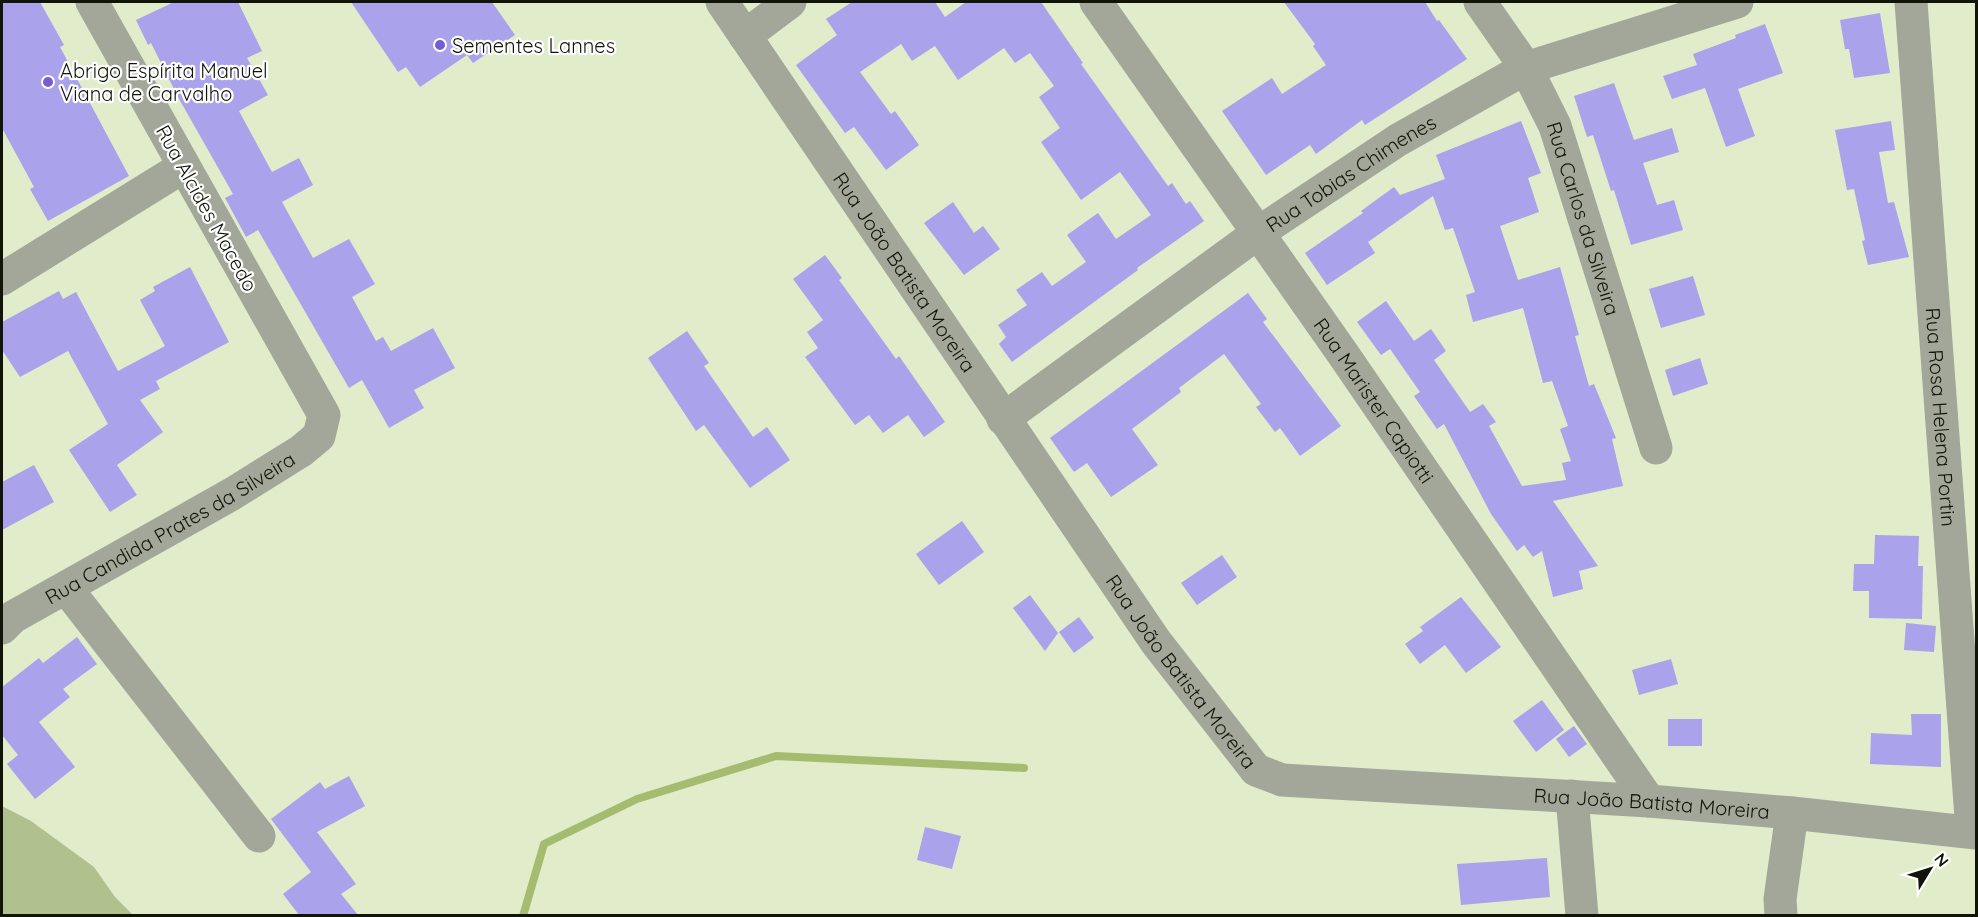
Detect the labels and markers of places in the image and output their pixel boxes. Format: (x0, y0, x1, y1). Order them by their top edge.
place label: Sementes Lannes (452, 33, 615, 58)
marker: Sementes Lannes (433, 38, 447, 52)
place label: Abrigo Espírita Manuel Viana de Carvalho (60, 58, 268, 106)
marker: Abrigo Espírita Manuel Viana de Carvalho (41, 75, 55, 89)

